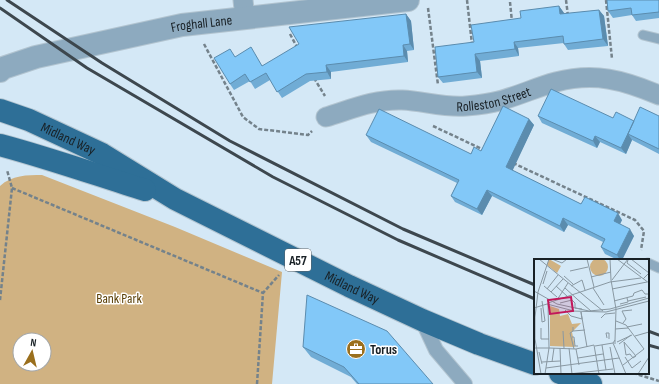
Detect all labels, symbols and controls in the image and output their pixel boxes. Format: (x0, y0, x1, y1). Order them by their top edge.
street label: Froghall Lane (169, 12, 233, 36)
street label: Rolleston Street (456, 83, 533, 115)
street label: Midland Way (38, 119, 99, 159)
road number: A57 (285, 249, 311, 271)
inset map (534, 259, 649, 374)
street label: Midland Way (322, 267, 383, 308)
park label: Bank Park (96, 290, 143, 307)
north arrow (12, 332, 52, 372)
text: N (30, 336, 37, 349)
office icon: Torus (345, 338, 367, 360)
place label: Torus (370, 341, 397, 358)

